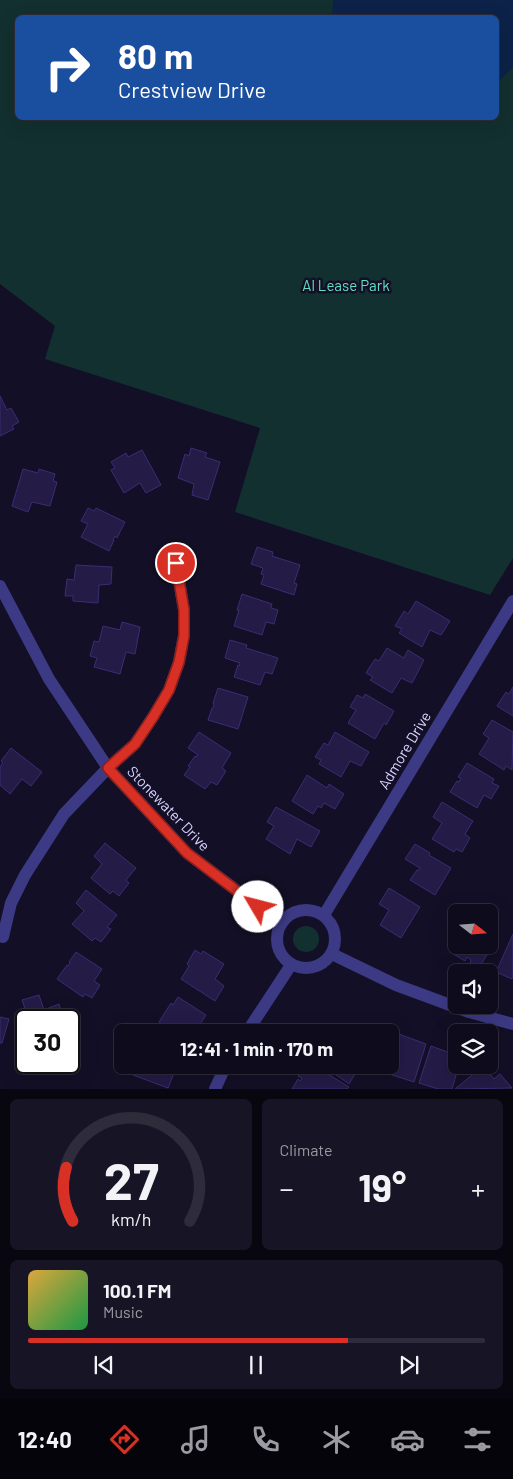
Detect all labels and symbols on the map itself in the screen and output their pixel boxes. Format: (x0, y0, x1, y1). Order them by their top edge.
park label: Al Lease Park (302, 276, 390, 294)
pin (155, 542, 197, 584)
street label: Admore Drive (374, 708, 434, 792)
street label: Stonewater Drive (124, 762, 214, 854)
position arrow (231, 880, 283, 932)
north arrow (448, 904, 498, 954)
speed limit sign: 30 (15, 1009, 80, 1074)

